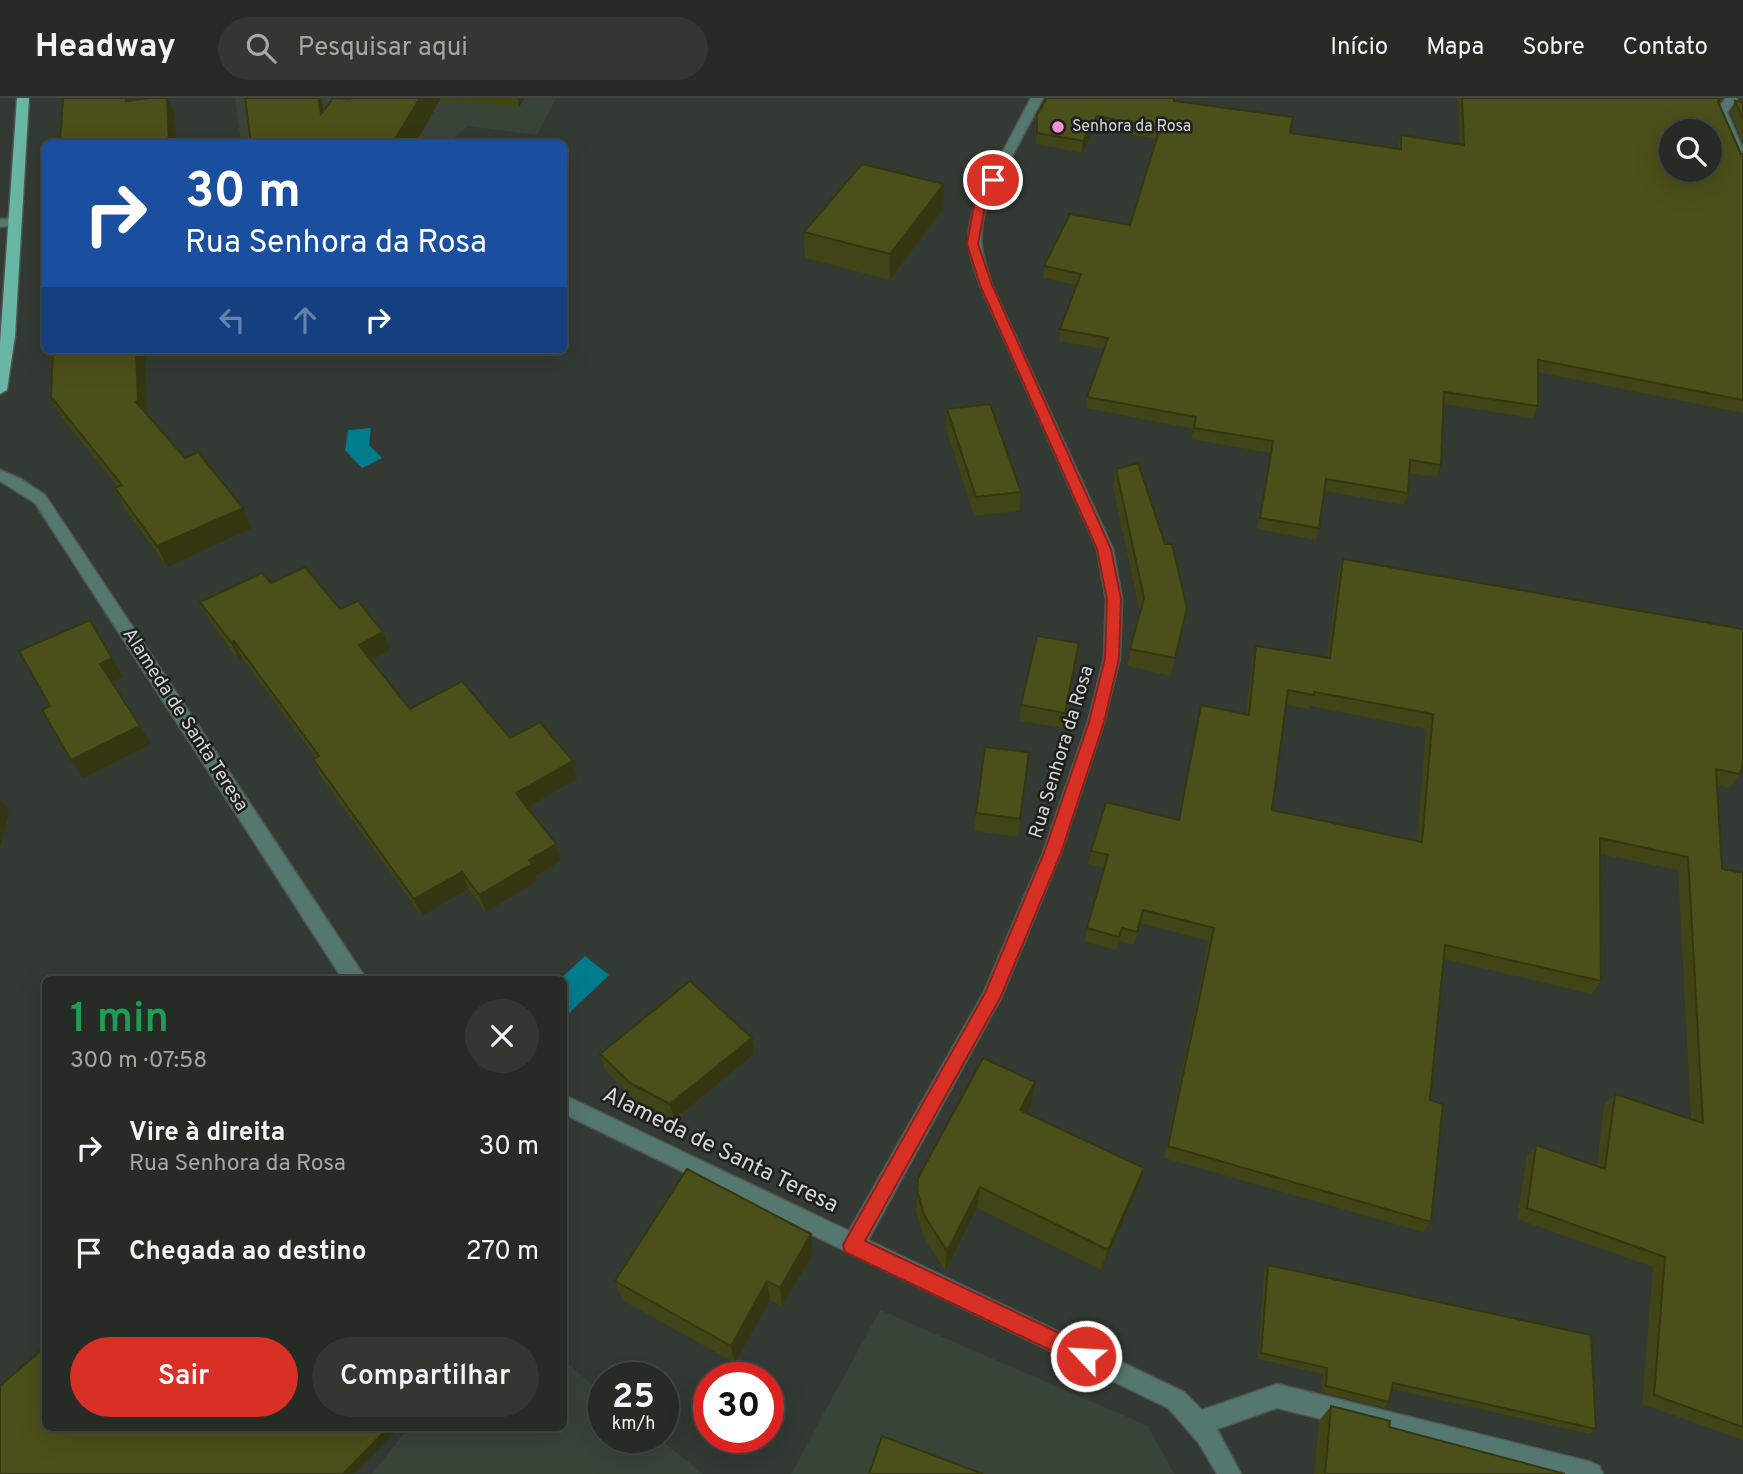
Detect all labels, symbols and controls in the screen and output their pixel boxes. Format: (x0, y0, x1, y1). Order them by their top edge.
search box (218, 17, 708, 80)
text: Headway (35, 27, 176, 69)
icon: search (242, 29, 280, 67)
text: Pesquisar aqui (298, 32, 468, 65)
text: Início (1330, 33, 1388, 63)
text: Mapa (1426, 33, 1484, 63)
text: Sobre (1522, 33, 1585, 63)
text: Contato (1623, 33, 1708, 63)
place label: Senhora da Rosa (1072, 117, 1191, 137)
marker: Senhora da Rosa (1050, 119, 1066, 135)
map controls (1659, 119, 1722, 182)
button: search (1659, 119, 1722, 182)
pin (963, 150, 1023, 210)
icon: arrive (974, 161, 1012, 199)
text: 30 m (185, 163, 301, 225)
icon: right (70, 168, 161, 259)
text: Rua Senhora da Rosa (185, 224, 487, 264)
icon: left (213, 301, 251, 339)
icon: ahead (286, 301, 324, 339)
icon: right (359, 301, 397, 339)
street label: Alameda de Santa Teresa (117, 624, 253, 816)
street label: Rua Senhora da Rosa (1024, 663, 1100, 841)
text: 1 min (70, 994, 169, 1047)
button: close (465, 999, 539, 1073)
text: 300 m · 07:58 (70, 1047, 207, 1076)
street label: Alameda de Santa Teresa (597, 1081, 843, 1221)
text: Vire à direita (129, 1117, 285, 1150)
icon: right (70, 1129, 108, 1167)
text: 30 m (479, 1131, 539, 1164)
text: Rua Senhora da Rosa (129, 1150, 346, 1179)
icon: arrive (70, 1234, 108, 1272)
text: Chegada ao destino (129, 1236, 366, 1269)
text: 270 m (466, 1236, 539, 1269)
position arrow (1049, 1319, 1123, 1393)
button: Sair (70, 1337, 298, 1417)
button: Compartilhar (312, 1337, 539, 1417)
speed limit sign: 30 (693, 1362, 784, 1453)
text: 25 (612, 1376, 655, 1420)
text: km/h (612, 1413, 655, 1436)

